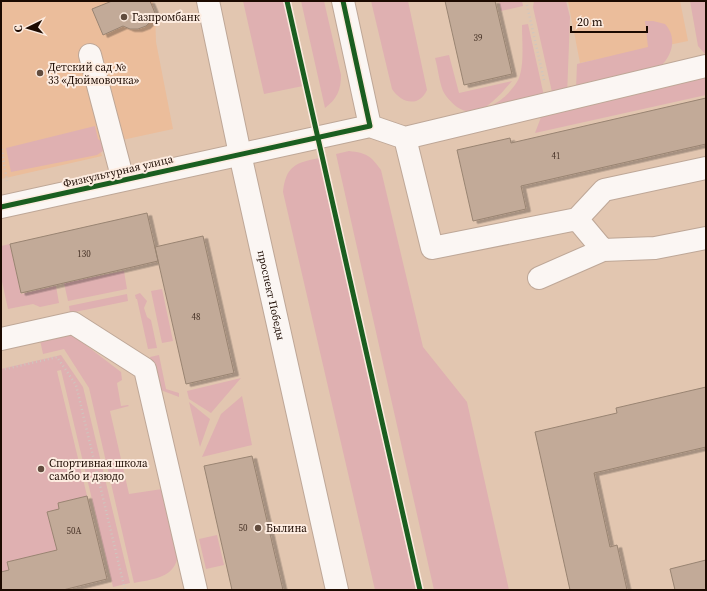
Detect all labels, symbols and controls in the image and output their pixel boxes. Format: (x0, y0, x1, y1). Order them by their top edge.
north arrow (8, 8, 48, 48)
scale bar (571, 8, 647, 34)
place label: Газпромбанк (132, 10, 200, 25)
marker: Газпромбанк (119, 12, 129, 22)
text: 20 m (577, 14, 603, 30)
text: С (11, 25, 26, 33)
house number: 39 (473, 32, 483, 44)
place label: Детский сад № 33 «Дюймовочка» (48, 60, 140, 88)
marker: Детский сад № 33 «Дюймовочка» (35, 68, 45, 78)
house number: 41 (551, 150, 561, 162)
street label: Физкультурная улица (62, 151, 175, 191)
house number: 130 (77, 248, 91, 260)
street label: проспект Победы (254, 249, 288, 342)
house number: 48 (191, 311, 201, 323)
place label: Спортивная школа самбо и дзюдо (49, 456, 148, 484)
marker: Спортивная школа самбо и дзюдо (36, 464, 46, 474)
place label: Былина (266, 521, 307, 536)
house number: 50 (238, 522, 248, 534)
marker: Былина (253, 523, 263, 533)
house number: 50А (67, 525, 82, 537)

